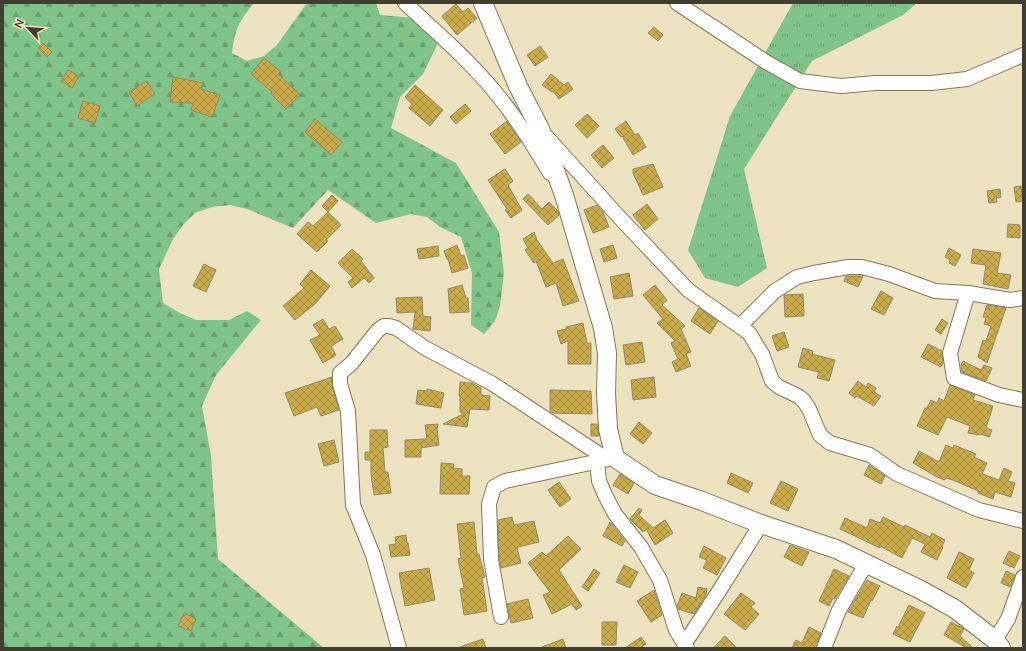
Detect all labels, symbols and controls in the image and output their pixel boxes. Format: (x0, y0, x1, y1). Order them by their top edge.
north arrow (8, 8, 48, 48)
text: N (11, 17, 27, 30)

